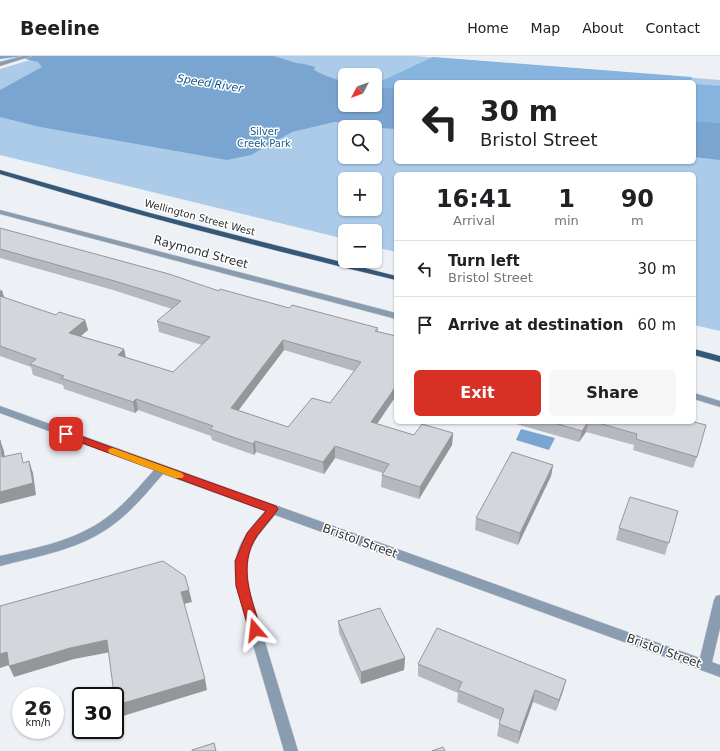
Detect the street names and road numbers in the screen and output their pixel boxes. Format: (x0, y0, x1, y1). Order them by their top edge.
street label: Wellington Street West (143, 197, 257, 238)
street label: Raymond Street (152, 233, 250, 271)
street label: Bristol Street (321, 521, 400, 561)
street label: Bristol Street (625, 631, 704, 671)

